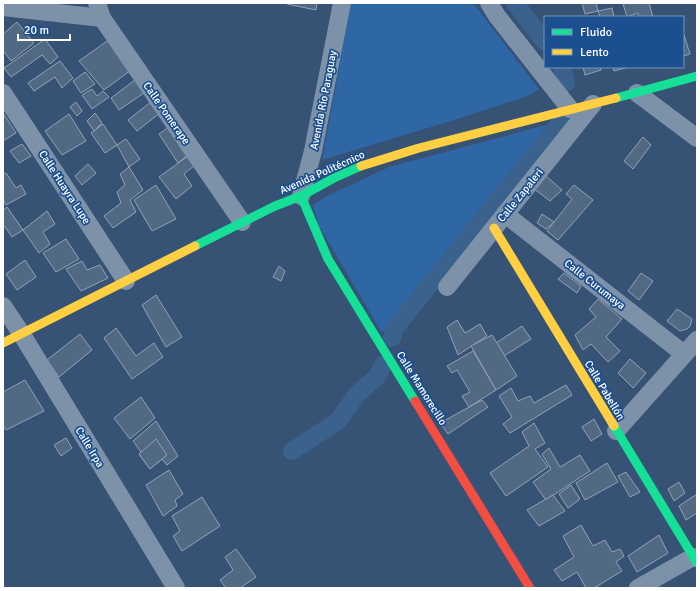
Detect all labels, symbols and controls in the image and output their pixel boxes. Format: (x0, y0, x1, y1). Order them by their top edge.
scale bar (18, 16, 70, 42)
legend (544, 16, 684, 68)
text: 20 m (24, 23, 49, 38)
text: Fluido (580, 25, 612, 40)
text: Lento (580, 45, 609, 60)
street label: Avenida Río Paraguay (307, 48, 340, 151)
street label: Calle Pomerape (140, 80, 193, 147)
street label: Calle Huayra Lupe (36, 148, 93, 227)
street label: Avenida Politécnico (278, 148, 367, 197)
street label: Calle Zapaleri (495, 166, 546, 225)
street label: Calle Curumaya (562, 257, 628, 312)
street label: Calle Mamorecillo (394, 349, 450, 428)
street label: Calle Pabellón (582, 358, 627, 422)
street label: Calle Irpa (72, 425, 107, 470)

